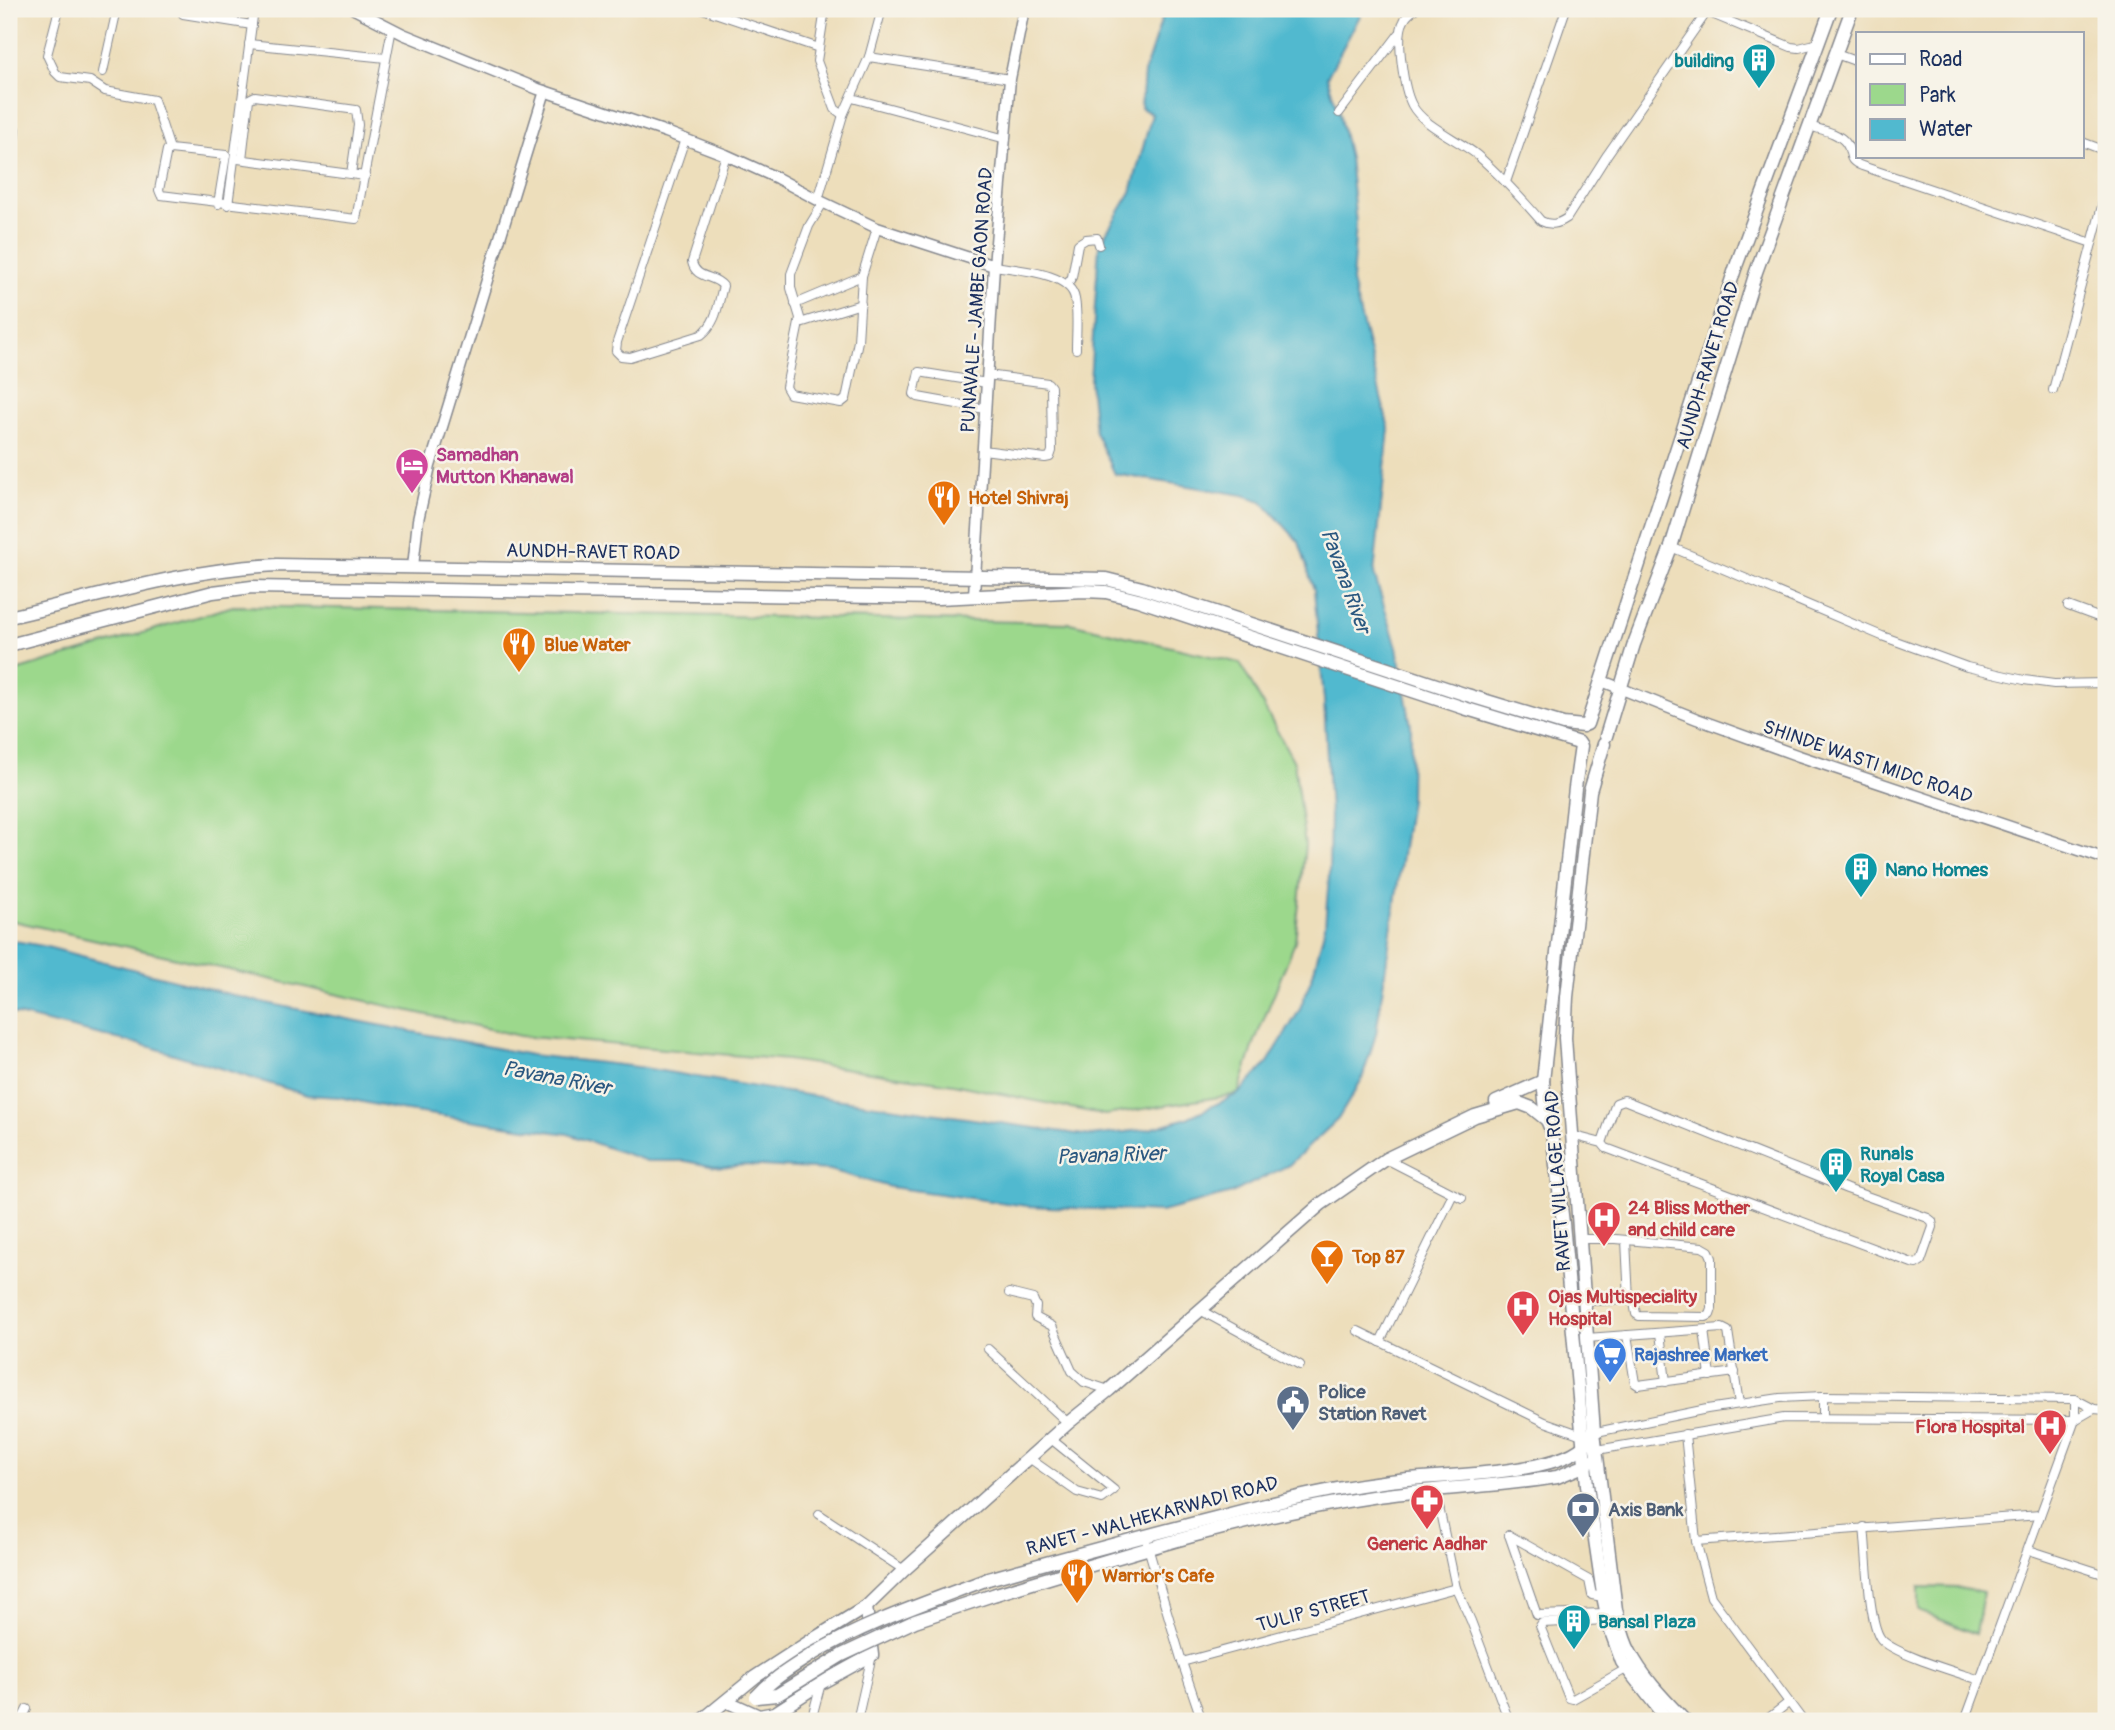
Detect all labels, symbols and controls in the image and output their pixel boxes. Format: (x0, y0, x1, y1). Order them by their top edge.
legend (1856, 32, 2084, 158)
building icon: building (1740, 41, 1778, 90)
text: Road (1919, 46, 1963, 73)
place label: building (1674, 49, 1734, 73)
text: Park (1919, 82, 1956, 109)
text: Water (1919, 116, 1973, 143)
street label: PUNAVALE - JAMBE GAON ROAD (956, 166, 998, 434)
street label: AUNDH-RAVET ROAD (1671, 279, 1745, 452)
place label: Samadhan Mutton Khanawal (436, 443, 574, 489)
hotel icon: Samadhan Mutton Khanawal (393, 446, 431, 495)
restaurant icon: Hotel Shivraj (925, 478, 963, 527)
place label: Hotel Shivraj (968, 486, 1069, 510)
water label: Pavana River (1314, 525, 1378, 639)
street label: AUNDH-RAVET ROAD (506, 538, 680, 566)
restaurant icon: Blue Water (500, 625, 538, 674)
place label: Blue Water (544, 633, 631, 657)
street label: SHINDE WASTI MIDC ROAD (1760, 715, 1976, 809)
building icon: Nano Homes (1842, 850, 1880, 899)
place label: Nano Homes (1885, 858, 1988, 882)
water label: Pavana River (501, 1055, 616, 1103)
street label: RAVET VILLAGE ROAD (1540, 1090, 1576, 1272)
water label: Pavana River (1056, 1140, 1169, 1171)
place label: Runals Royal Casa (1860, 1142, 1945, 1188)
building icon: Runals Royal Casa (1817, 1145, 1855, 1194)
place label: 24 Bliss Mother and child care (1628, 1196, 1750, 1242)
hospital icon: 24 Bliss Mother and child care (1585, 1199, 1623, 1248)
bar icon: Top 87 (1308, 1237, 1346, 1286)
place label: Top 87 (1351, 1245, 1406, 1269)
place label: Ojas Multispeciality Hospital (1548, 1285, 1698, 1331)
hospital icon: Ojas Multispeciality Hospital (1504, 1288, 1542, 1337)
supermarket icon: Rajashree Market (1591, 1335, 1629, 1384)
place label: Rajashree Market (1634, 1343, 1769, 1367)
place label: Police Station Ravet (1318, 1380, 1428, 1426)
public building icon: Police Station Ravet (1274, 1383, 1312, 1432)
hospital icon: Flora Hospital (2031, 1407, 2069, 1456)
place label: Flora Hospital (1915, 1415, 2025, 1439)
street label: RAVET - WALHEKARWADI ROAD (1024, 1471, 1281, 1561)
pharmacy icon: Generic Aadhar (1408, 1482, 1446, 1531)
bank icon: Axis Bank (1564, 1490, 1602, 1539)
place label: Axis Bank (1608, 1498, 1685, 1522)
place label: Generic Aadhar (1367, 1532, 1488, 1556)
restaurant icon: Warrior’s Cafe (1058, 1556, 1096, 1605)
place label: Warrior’s Cafe (1102, 1564, 1215, 1588)
street label: TULIP STREET (1254, 1584, 1373, 1638)
building icon: Bansal Plaza (1555, 1602, 1593, 1651)
place label: Bansal Plaza (1598, 1610, 1696, 1634)

